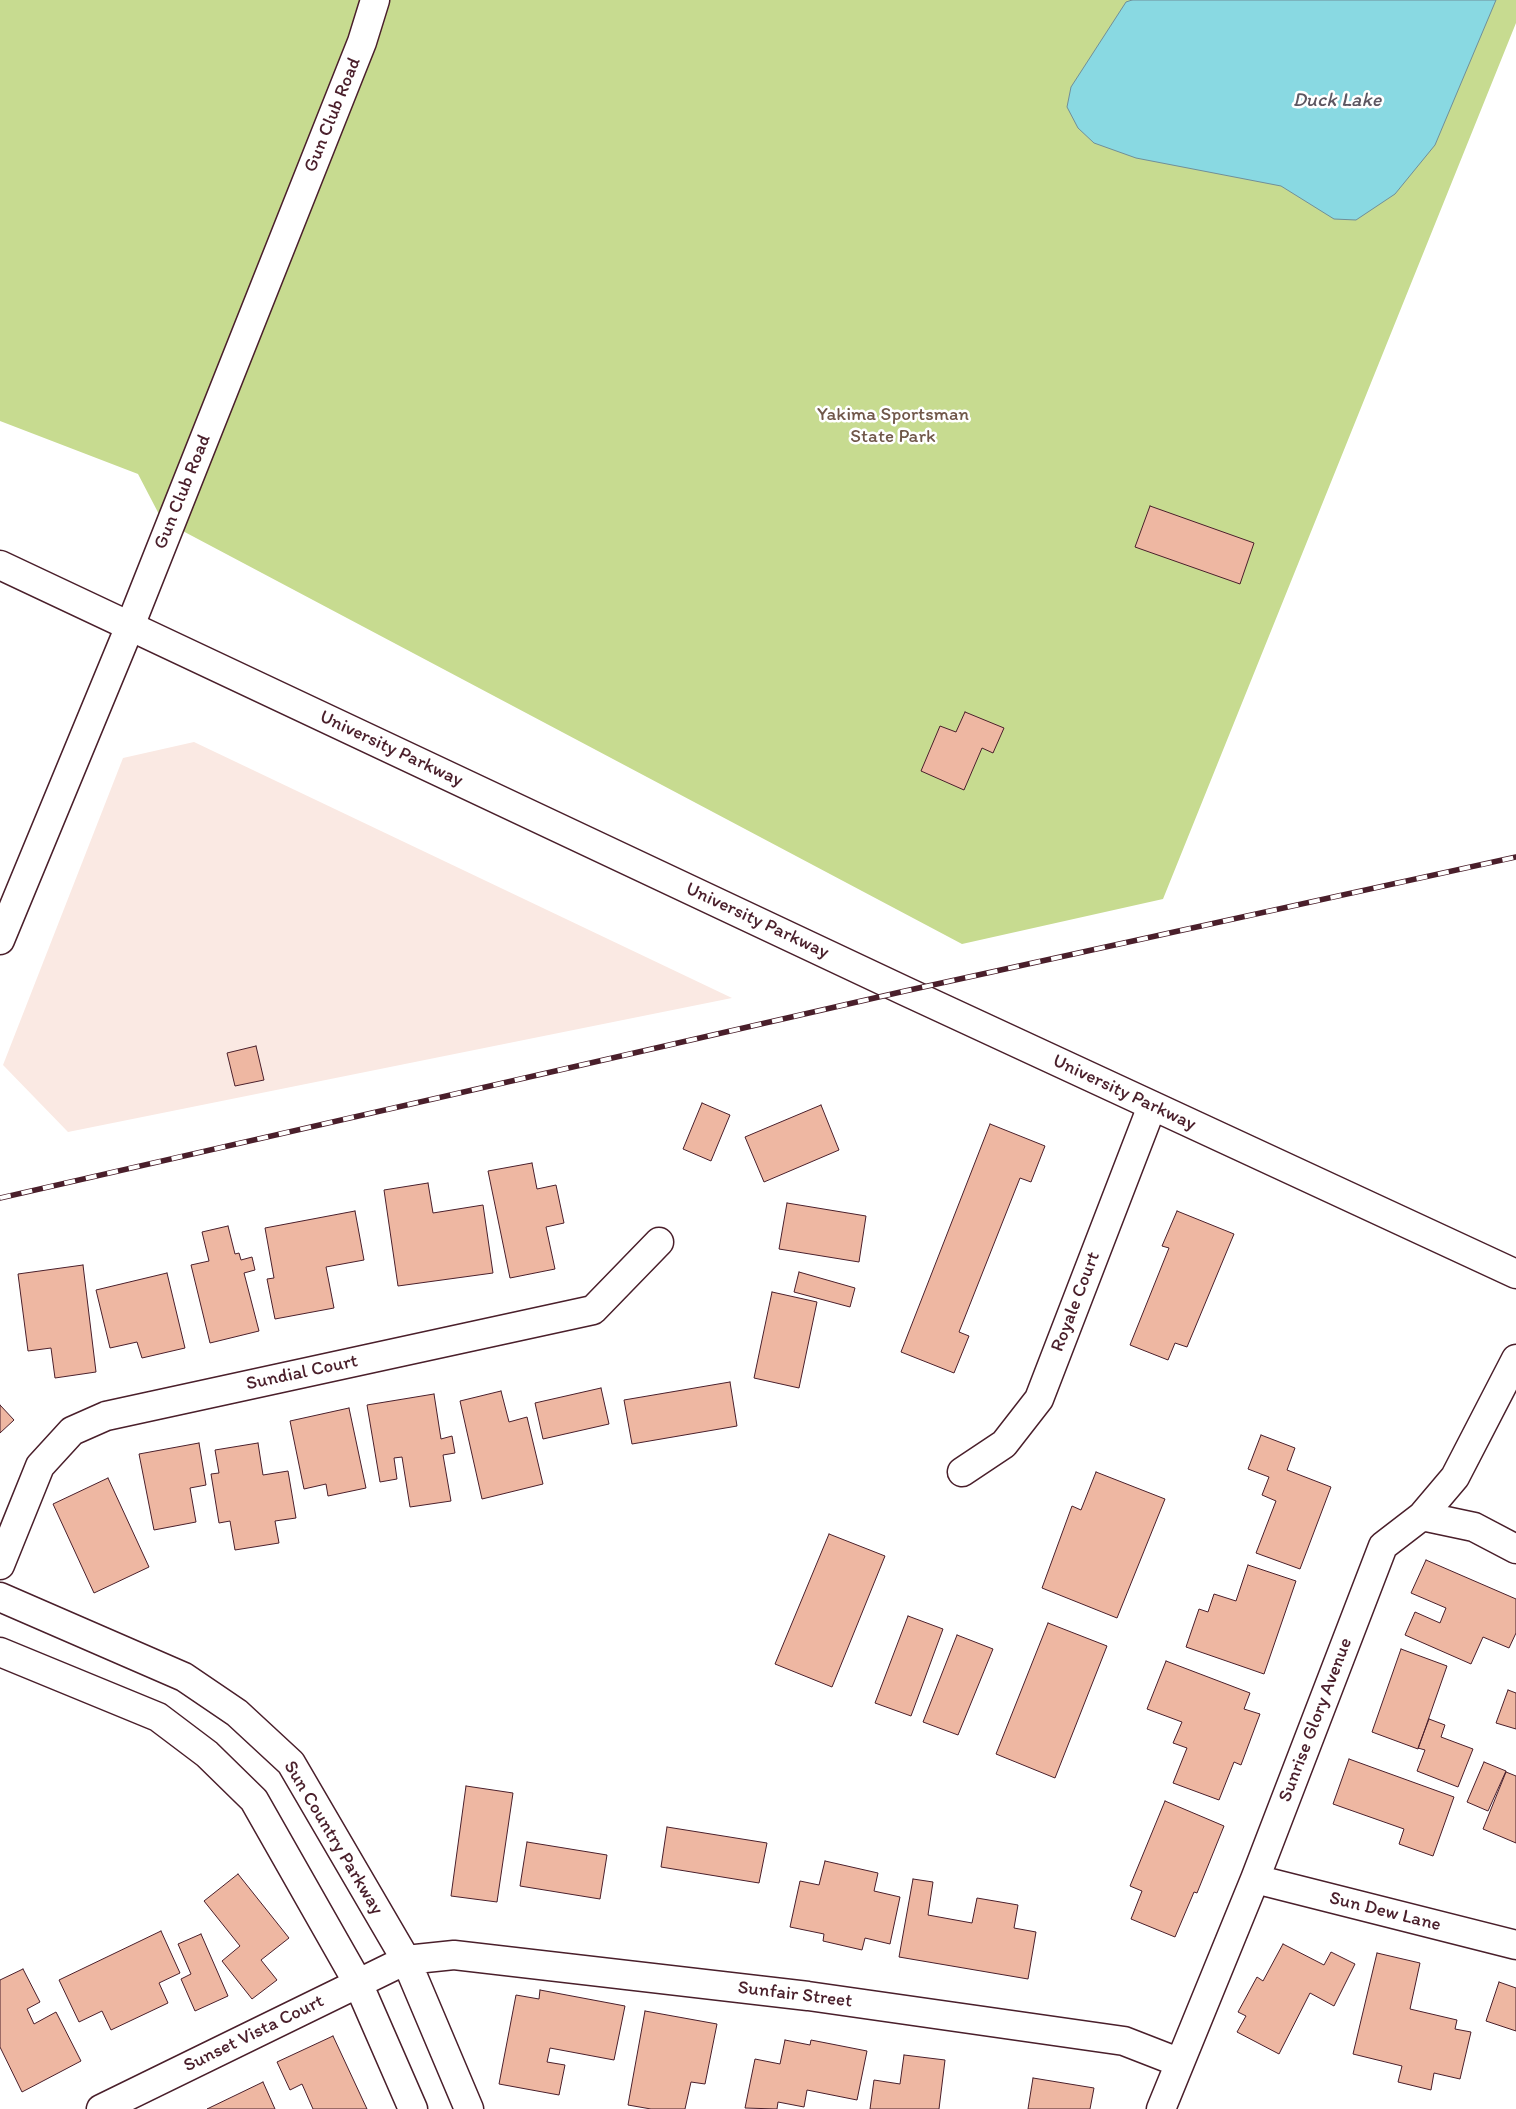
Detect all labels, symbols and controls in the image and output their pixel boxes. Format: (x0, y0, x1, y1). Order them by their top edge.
street label: Gun Club Road (300, 54, 366, 176)
water label: Duck Lake (1293, 89, 1381, 113)
park label: Yakima Sportsman State Park (817, 404, 969, 448)
street label: Gun Club Road (150, 431, 216, 553)
street label: University Parkway (316, 706, 466, 792)
street label: University Parkway (682, 878, 832, 964)
street label: University Parkway (1049, 1050, 1199, 1136)
street label: Royale Court (1047, 1249, 1105, 1355)
street label: Sundial Court (244, 1350, 360, 1396)
street label: Sunrise Glory Avenue (1274, 1635, 1358, 1805)
street label: Sun Country Parkway (278, 1757, 388, 1919)
street label: Sun Dew Lane (1327, 1887, 1443, 1937)
street label: Sunfair Street (736, 1977, 854, 2013)
street label: Sunset Vista Court (180, 1990, 328, 2078)

